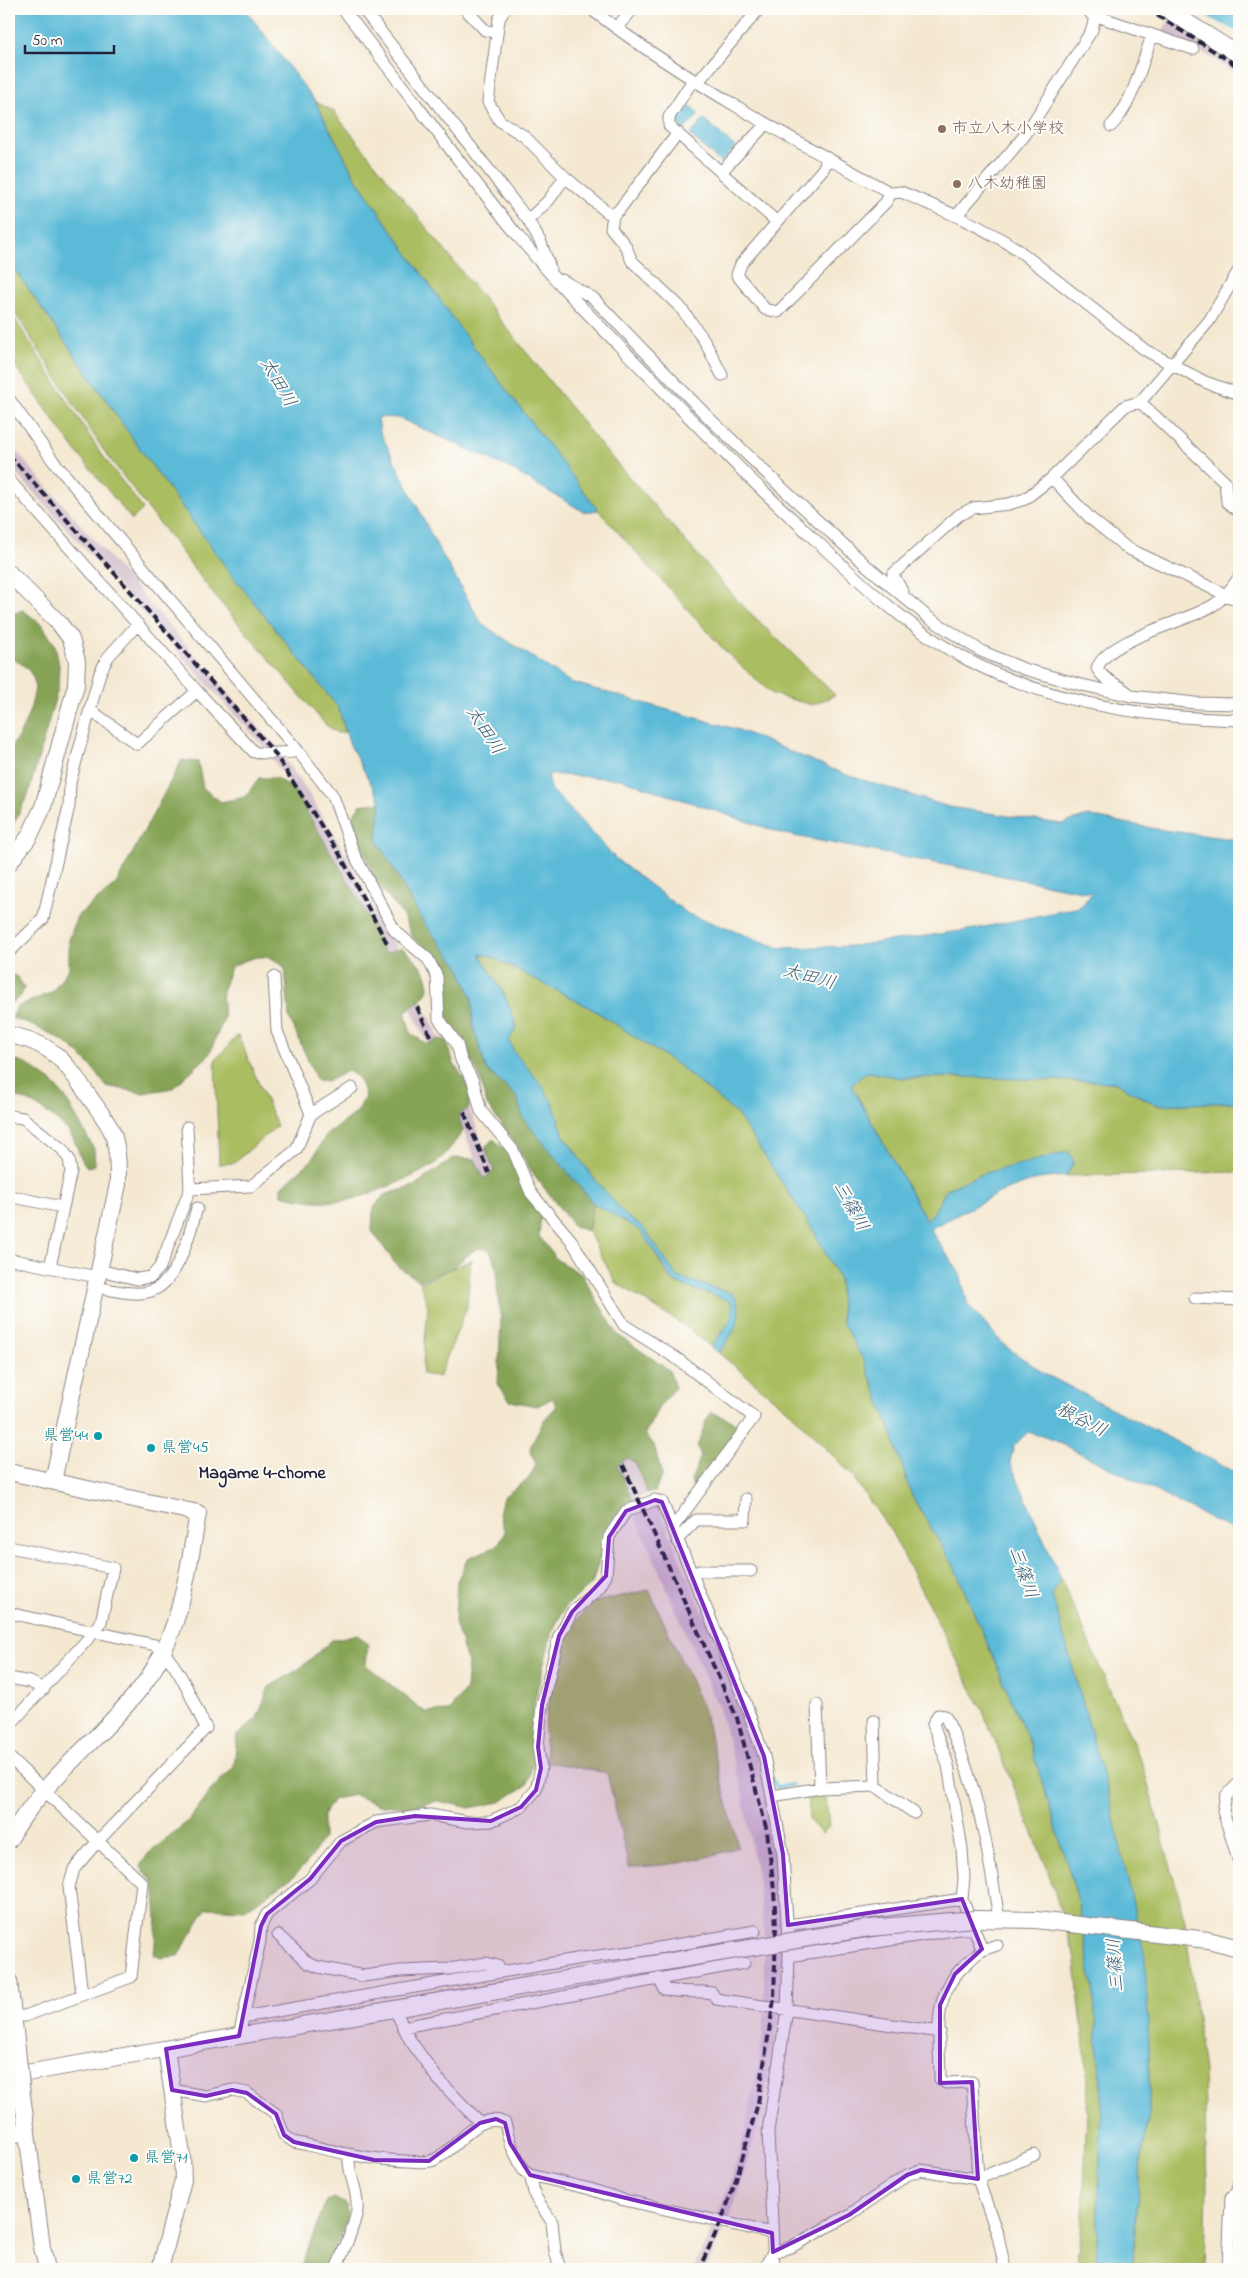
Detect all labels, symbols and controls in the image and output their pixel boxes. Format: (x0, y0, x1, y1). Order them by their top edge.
scale bar (25, 22, 114, 54)
text: 50 m (32, 30, 63, 52)
place label: 市立八木小学校 (952, 117, 1064, 141)
marker: 市立八木小学校 (936, 123, 948, 135)
place label: 八木幼稚園 (967, 172, 1047, 196)
marker: 八木幼稚園 (951, 178, 963, 190)
water label: 太田川 (252, 353, 302, 413)
water label: 太田川 (458, 701, 510, 761)
water label: 太田川 (780, 958, 838, 998)
water label: 三篠川 (826, 1177, 874, 1237)
water label: 根谷川 (1051, 1397, 1111, 1445)
place label: 県営44 (43, 1424, 88, 1448)
marker: 県営44 (92, 1430, 104, 1442)
place label: 県営45 (161, 1436, 209, 1460)
marker: 県営45 (145, 1442, 157, 1454)
district label: Magame 4-chome (198, 1461, 326, 1488)
water label: 三篠川 (1001, 1543, 1043, 1603)
water label: 三篠川 (1102, 1937, 1132, 1993)
place label: 県営71 (144, 2146, 188, 2170)
marker: 県営71 (128, 2152, 140, 2164)
place label: 県営72 (86, 2167, 133, 2191)
marker: 県営72 (70, 2173, 82, 2185)

